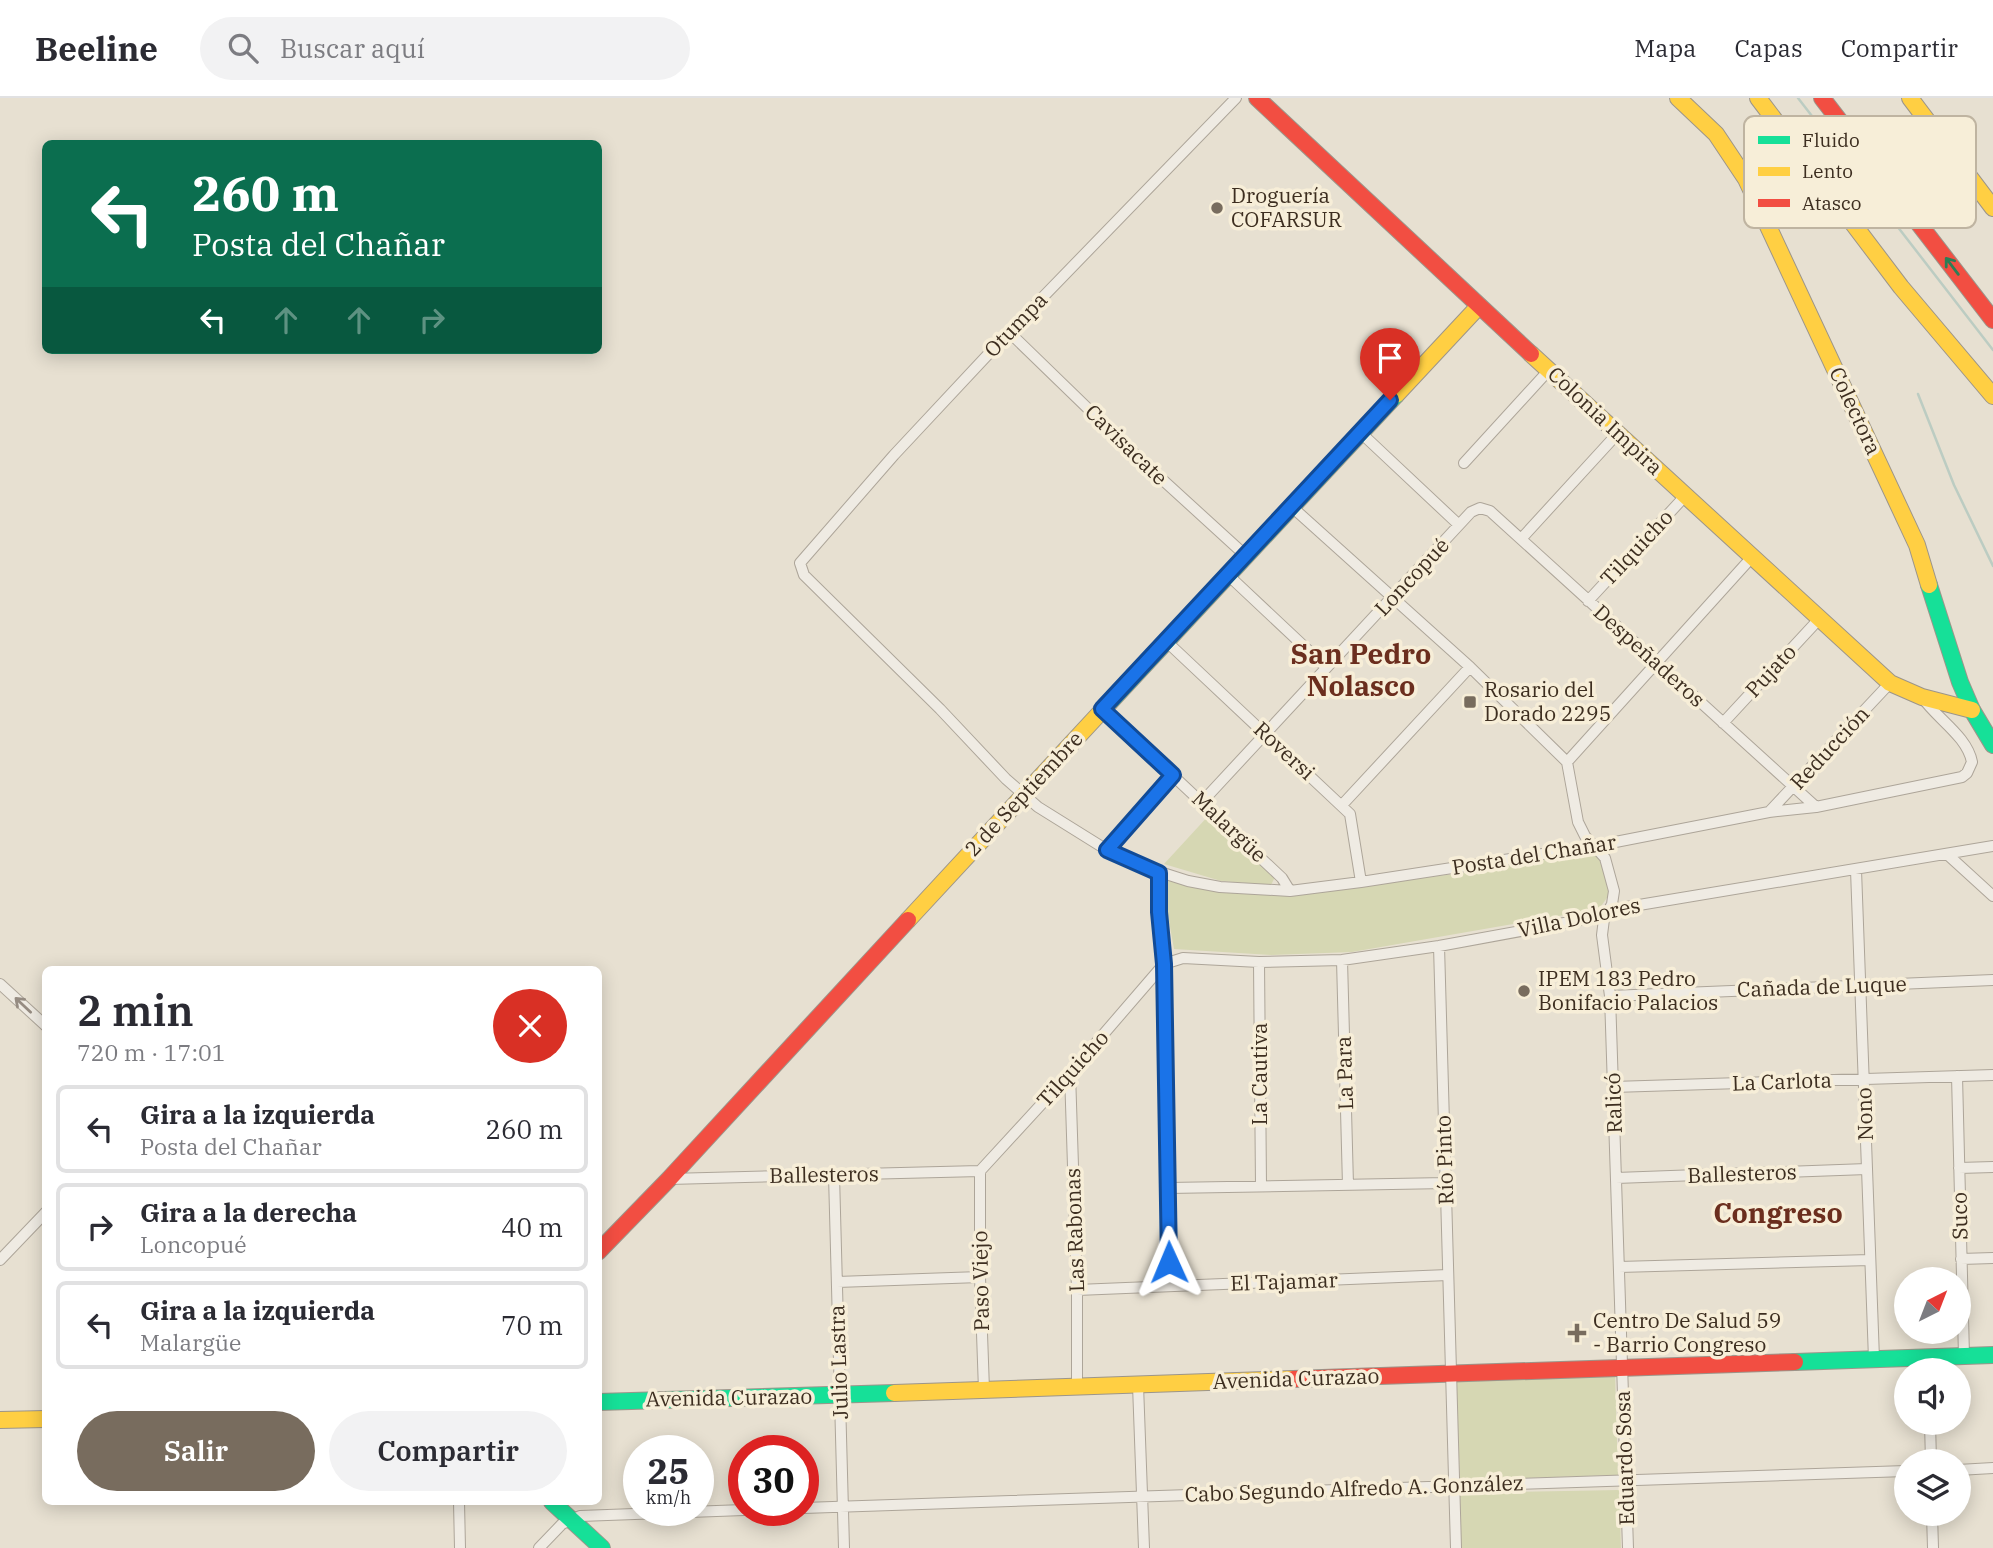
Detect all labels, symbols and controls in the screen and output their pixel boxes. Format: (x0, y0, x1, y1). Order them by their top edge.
search box (200, 17, 690, 80)
text: Beeline (35, 27, 158, 70)
icon: search (224, 29, 262, 67)
text: Buscar aquí (280, 31, 425, 65)
text: Mapa (1634, 32, 1696, 64)
text: Capas (1734, 32, 1803, 64)
text: Compartir (1841, 32, 1958, 64)
legend (1744, 116, 1976, 228)
text: Fluido (1802, 128, 1860, 152)
text: Lento (1802, 159, 1853, 183)
text: 260 m (192, 161, 339, 224)
icon: left (77, 168, 168, 259)
place label: Droguería COFARSUR (1231, 181, 1342, 233)
text: Atasco (1802, 191, 1861, 215)
marker: Droguería COFARSUR (1209, 200, 1225, 216)
text: Posta del Chañar (192, 223, 445, 265)
one-way arrow (1944, 258, 1959, 276)
street label: Otumpa (977, 286, 1053, 363)
icon: left (194, 301, 232, 339)
icon: ahead (267, 301, 305, 339)
icon: ahead (340, 301, 378, 339)
icon: right (413, 301, 451, 339)
pin (1360, 328, 1420, 400)
icon: arrive (1371, 339, 1409, 377)
street label: Colonia Impira (1542, 360, 1669, 481)
street label: Colectora (1823, 362, 1888, 459)
street label: Cavisacate (1079, 398, 1174, 491)
street label: Tilquicho (1594, 503, 1679, 591)
street label: Loncopué (1368, 531, 1455, 621)
street label: Despeñaderos (1588, 598, 1711, 713)
district label: San Pedro Nolasco (1291, 635, 1431, 704)
street label: Pujato (1739, 638, 1802, 703)
place label: Rosario del Dorado 2295 (1484, 675, 1611, 727)
marker: Rosario del Dorado 2295 (1462, 694, 1478, 710)
street label: Reducción (1783, 700, 1875, 795)
street label: Roversi (1248, 715, 1321, 786)
street label: 2 de Septiembre (958, 725, 1088, 862)
street label: Malargüe (1186, 784, 1273, 868)
street label: Posta del Chañar (1450, 827, 1619, 881)
street label: Villa Dolores (1515, 890, 1643, 944)
place label: IPEM 183 Pedro Bonifacio Palacios (1538, 964, 1718, 1016)
street label: Cañada de Luque (1737, 969, 1907, 1003)
text: 2 min (77, 983, 194, 1038)
marker: IPEM 183 Pedro Bonifacio Palacios (1516, 983, 1532, 999)
button: close (493, 989, 567, 1063)
one-way arrow (14, 997, 32, 1013)
street label: La Cautiva (1245, 1022, 1273, 1126)
street label: Tilquicho (1030, 1024, 1114, 1113)
street label: La Para (1329, 1036, 1359, 1110)
text: 720 m · 17:01 (77, 1037, 226, 1067)
street label: La Carlota (1731, 1065, 1832, 1097)
street label: Ralicó (1598, 1072, 1628, 1134)
street label: Nono (1849, 1087, 1879, 1141)
text: Gira a la izquierda (140, 1097, 375, 1131)
icon: left (81, 1110, 119, 1148)
text: 260 m (485, 1112, 563, 1146)
street label: Río Pinto (1428, 1115, 1460, 1205)
text: Posta del Chañar (140, 1131, 322, 1161)
street label: Ballesteros (1687, 1157, 1797, 1189)
street label: Ballesteros (769, 1159, 879, 1189)
street label: Las Rabonas (1058, 1167, 1090, 1293)
street label: Suco (1945, 1192, 1973, 1240)
district label: Congreso (1713, 1194, 1843, 1231)
text: Gira a la derecha (140, 1195, 357, 1229)
icon: right (81, 1208, 119, 1246)
text: 40 m (501, 1210, 563, 1244)
position arrow (1132, 1225, 1206, 1299)
text: Loncopué (140, 1229, 247, 1259)
street label: Paso Viejo (965, 1230, 995, 1332)
street label: El Tajamar (1230, 1265, 1339, 1297)
north arrow (1894, 1267, 1970, 1344)
map controls (1894, 1267, 1971, 1526)
text: Gira a la izquierda (140, 1293, 375, 1327)
street label: Julio Lastra (822, 1304, 854, 1420)
icon: left (81, 1306, 119, 1344)
place label: Centro De Salud 59 - Barrio Congreso (1593, 1306, 1781, 1358)
text: 70 m (501, 1308, 563, 1342)
marker: Centro De Salud 59 - Barrio Congreso (1567, 1323, 1587, 1343)
text: Malargüe (140, 1327, 241, 1357)
button: sound (1894, 1358, 1971, 1435)
street label: Avenida Curazao (1212, 1361, 1380, 1395)
street label: Avenida Curazao (645, 1382, 813, 1412)
street label: Eduardo Sosa (1608, 1390, 1640, 1526)
button: Salir (77, 1411, 315, 1491)
button: Compartir (329, 1411, 567, 1491)
speed limit sign: 30 (728, 1435, 819, 1526)
text: 25 (647, 1448, 690, 1494)
button: layers (1894, 1449, 1971, 1526)
street label: Cabo Segundo Alfredo A. González (1184, 1468, 1524, 1508)
text: km/h (646, 1486, 691, 1509)

